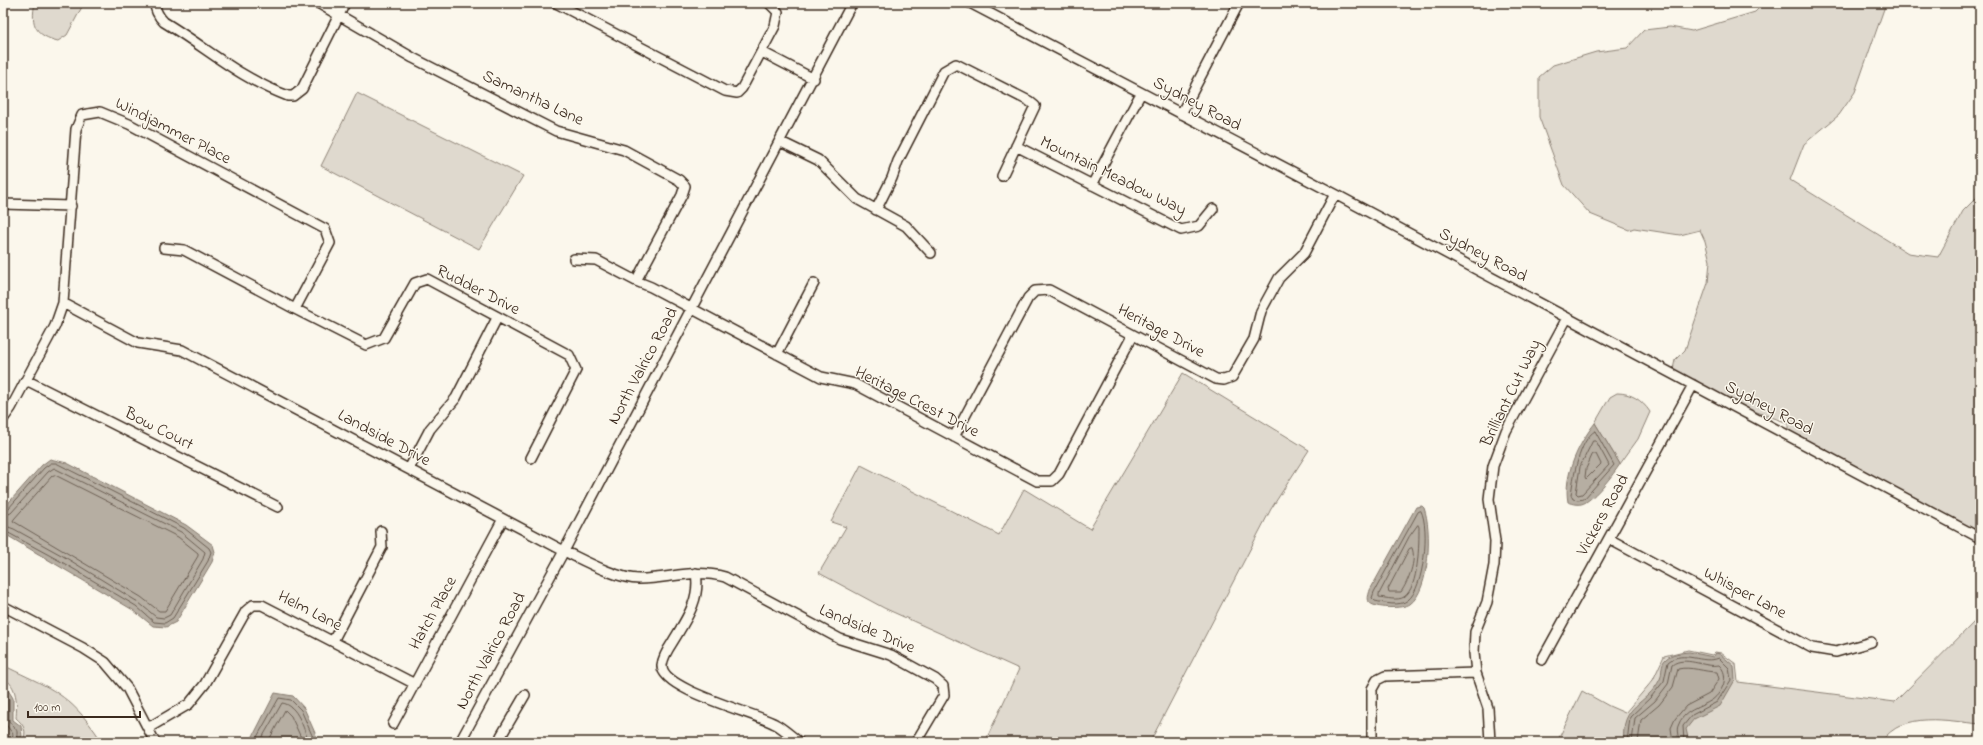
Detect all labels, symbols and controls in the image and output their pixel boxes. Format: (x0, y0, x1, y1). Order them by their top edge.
street label: Samantha Lane (478, 64, 588, 133)
street label: Sydney Road (1148, 70, 1246, 139)
street label: Windjammer Place (111, 91, 236, 171)
street label: Mountain Meadow Way (1035, 130, 1191, 223)
street label: Sydney Road (1434, 221, 1532, 290)
street label: Rudder Drive (432, 258, 524, 322)
street label: Heritage Drive (1112, 297, 1209, 366)
street label: North Valrico Road (602, 303, 685, 429)
street label: Brilliant Cut Way (1474, 335, 1549, 452)
street label: Heritage Crest Drive (850, 360, 984, 446)
street label: Sydney Road (1720, 374, 1818, 443)
street label: Bow Court (119, 400, 198, 457)
street label: Landside Drive (333, 403, 435, 473)
street label: Vickers Road (1570, 469, 1636, 561)
street label: Whisper Lane (1699, 561, 1791, 626)
street label: Hatch Place (403, 571, 464, 654)
street label: Helm Lane (273, 584, 347, 638)
street label: North Valrico Road (450, 588, 533, 714)
street label: Landside Drive (815, 598, 919, 661)
scale bar (28, 693, 140, 719)
text: 100 m (34, 699, 61, 717)

